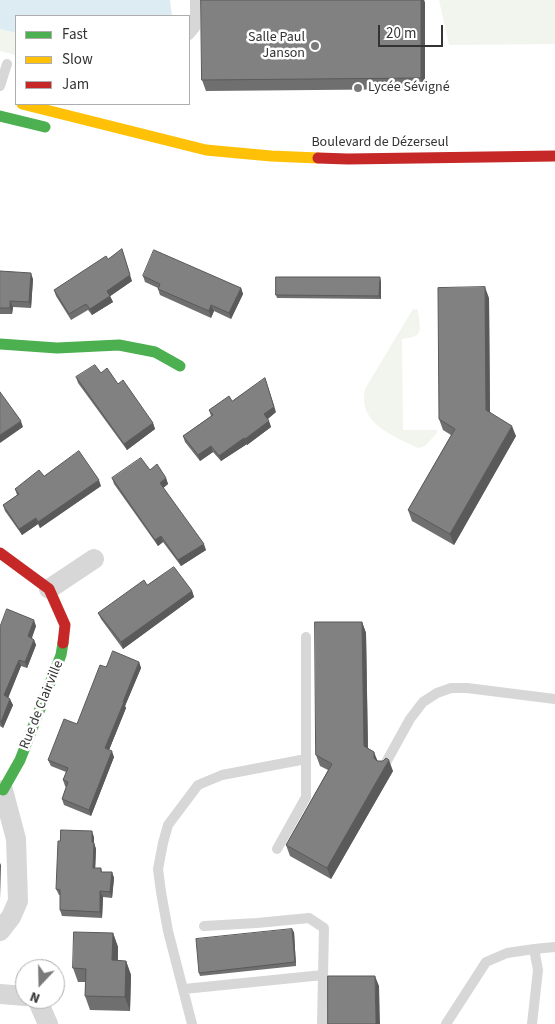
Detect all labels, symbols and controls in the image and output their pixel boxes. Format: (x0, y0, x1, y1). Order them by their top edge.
legend (15, 15, 190, 105)
scale bar (380, 15, 445, 47)
text: 20 m (386, 23, 416, 44)
text: Fast (62, 24, 88, 45)
place label: Salle Paul Janson (248, 30, 305, 62)
marker: Salle Paul Janson (309, 40, 321, 52)
text: Slow (62, 49, 93, 70)
text: Jam (62, 74, 89, 95)
place label: Lycée Sévigné (368, 80, 450, 96)
marker: Lycée Sévigné (352, 82, 364, 94)
street label: Boulevard de Dézerseul (311, 135, 449, 151)
street label: Rue de Clairville (17, 658, 67, 752)
north arrow (15, 959, 65, 1009)
text: N (27, 986, 43, 1008)

